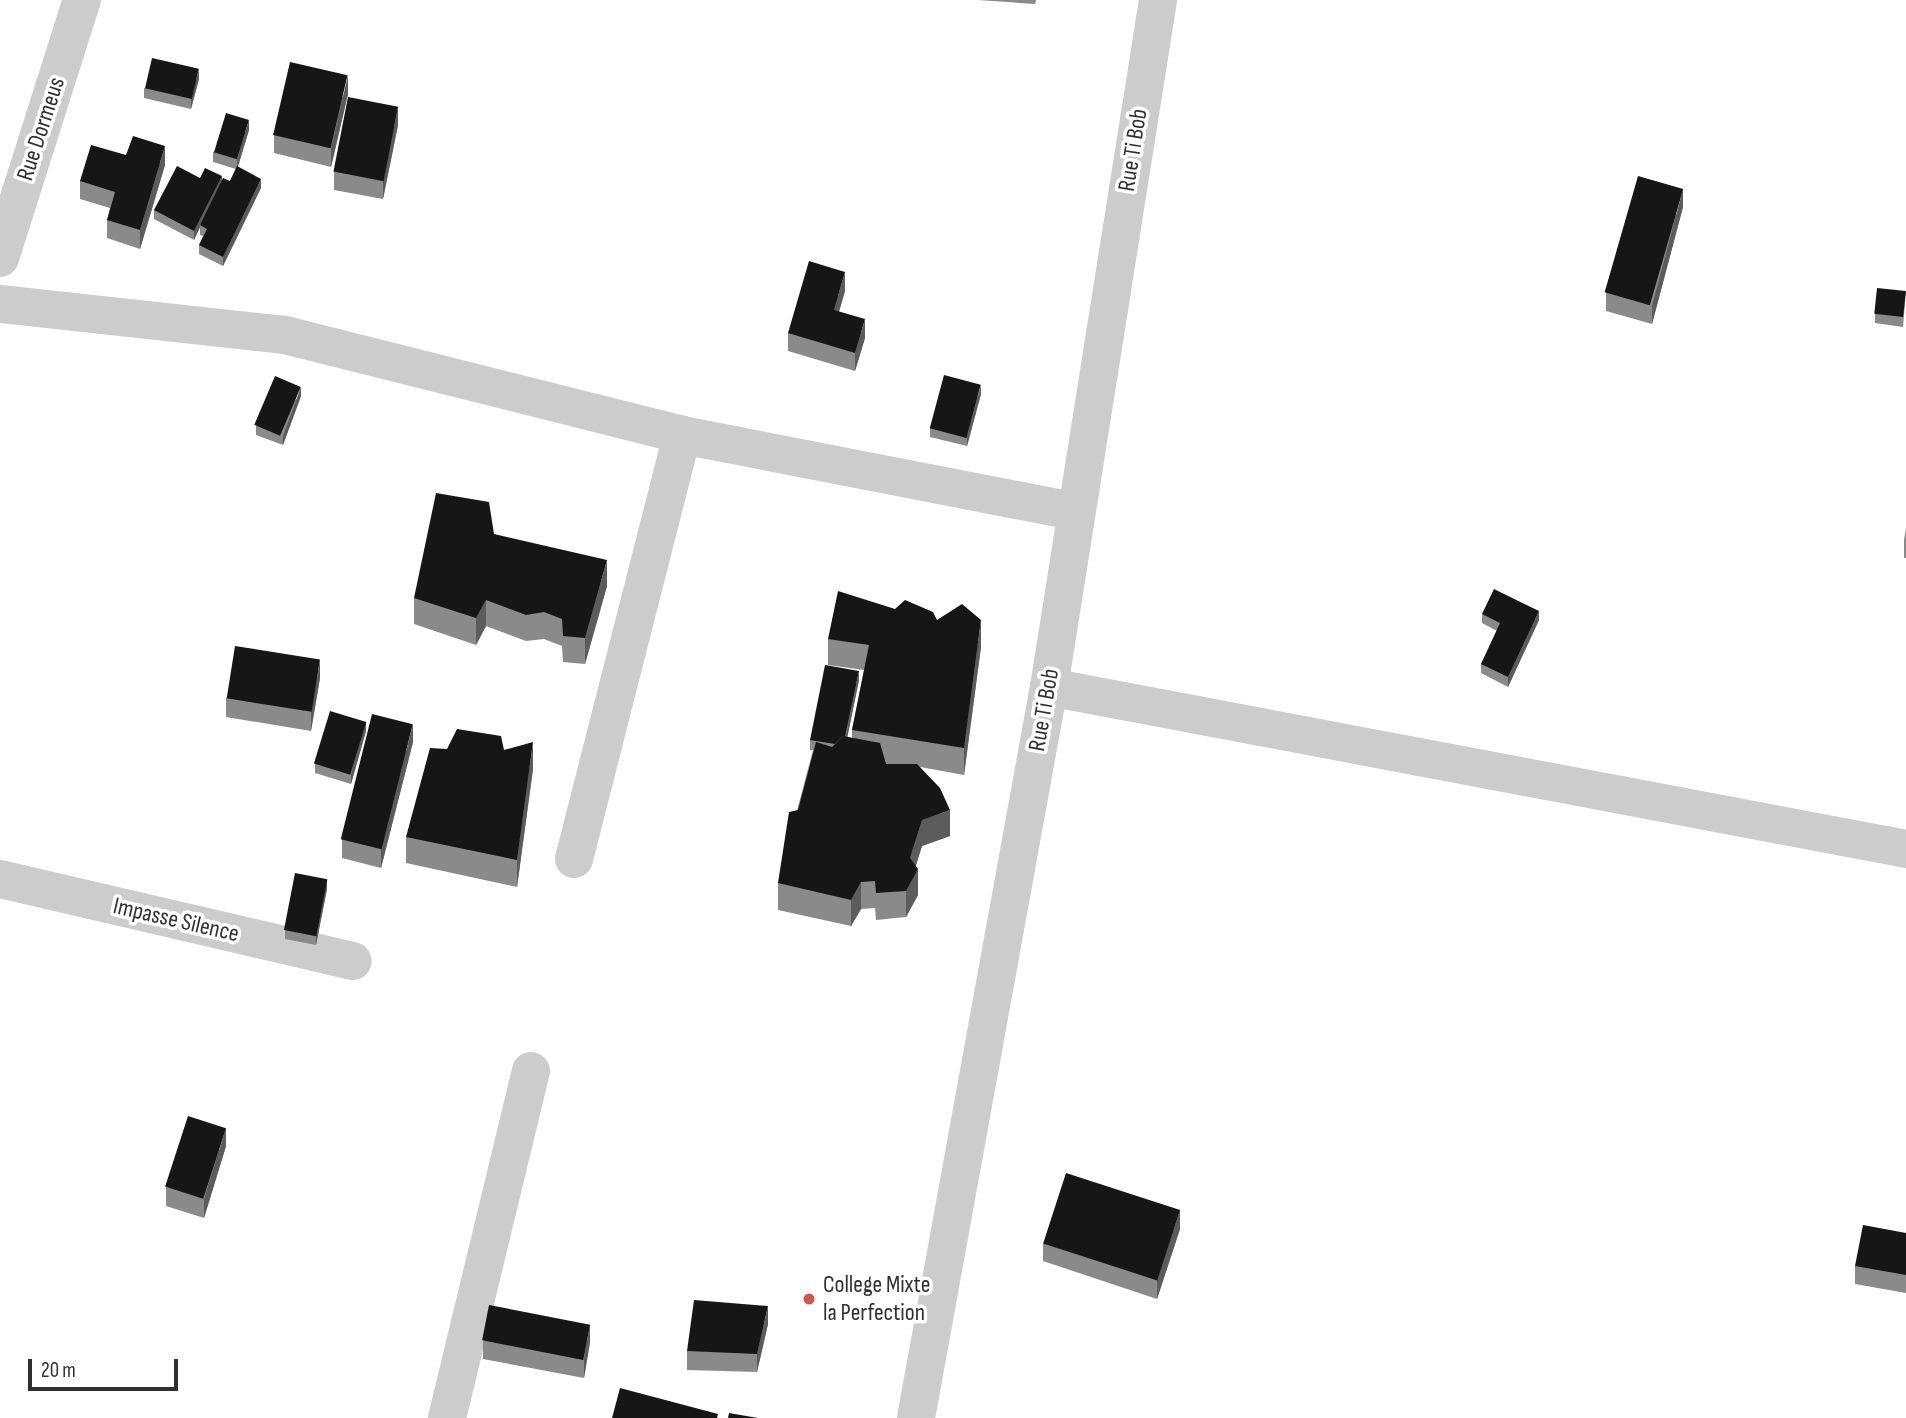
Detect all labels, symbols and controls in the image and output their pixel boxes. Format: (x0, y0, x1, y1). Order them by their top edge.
street label: Rue Dormeus (11, 74, 71, 184)
street label: Rue Ti Bob (1112, 107, 1154, 193)
street label: Rue Ti Bob (1023, 667, 1065, 753)
street label: Impasse Silence (110, 892, 242, 948)
place label: College Mixte la Perfection (823, 1271, 930, 1327)
marker: College Mixte la Perfection (801, 1291, 817, 1307)
scale bar (32, 1344, 182, 1388)
text: 20 m (41, 1358, 76, 1383)

